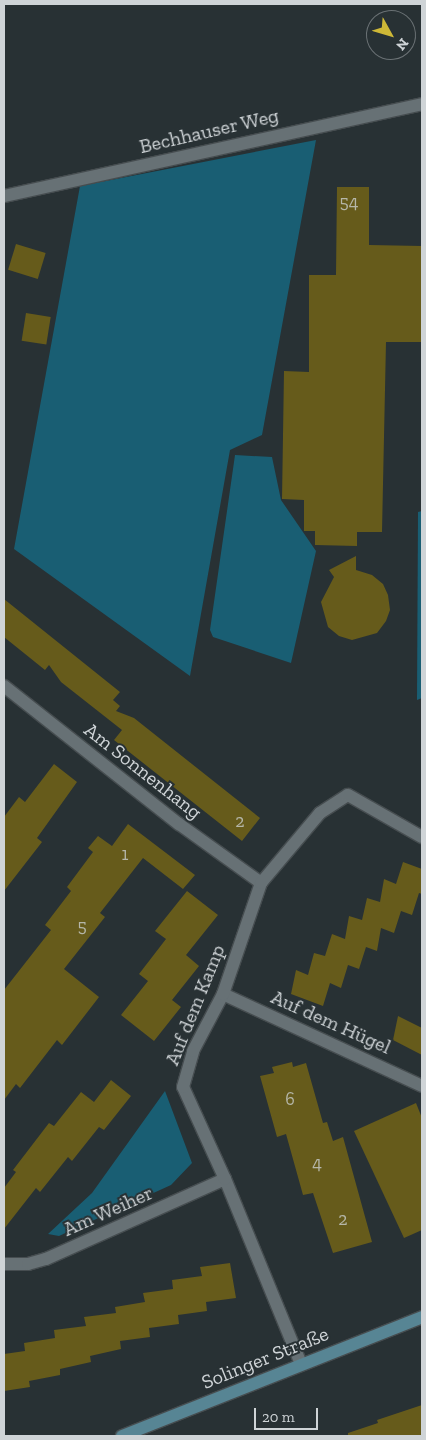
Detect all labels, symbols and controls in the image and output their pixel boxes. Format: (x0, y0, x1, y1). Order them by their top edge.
north arrow (366, 10, 416, 60)
text: N (392, 35, 412, 54)
street label: Bechhauser Weg (137, 103, 281, 159)
house number: 54 (340, 191, 358, 213)
street label: Am Sonnenhang (79, 718, 207, 824)
house number: 2 (235, 810, 245, 832)
house number: 1 (122, 843, 128, 865)
house number: 5 (77, 915, 87, 937)
street label: Auf dem Kamp (160, 941, 230, 1069)
street label: Auf dem Hügel (267, 985, 395, 1059)
house number: 6 (285, 1088, 295, 1110)
house number: 4 (312, 1152, 322, 1174)
street label: Am Weiher (59, 1180, 157, 1242)
house number: 2 (338, 1208, 348, 1230)
street label: Solinger Straße (198, 1322, 332, 1394)
scale bar (256, 1398, 320, 1430)
text: 20 m (262, 1408, 295, 1426)

